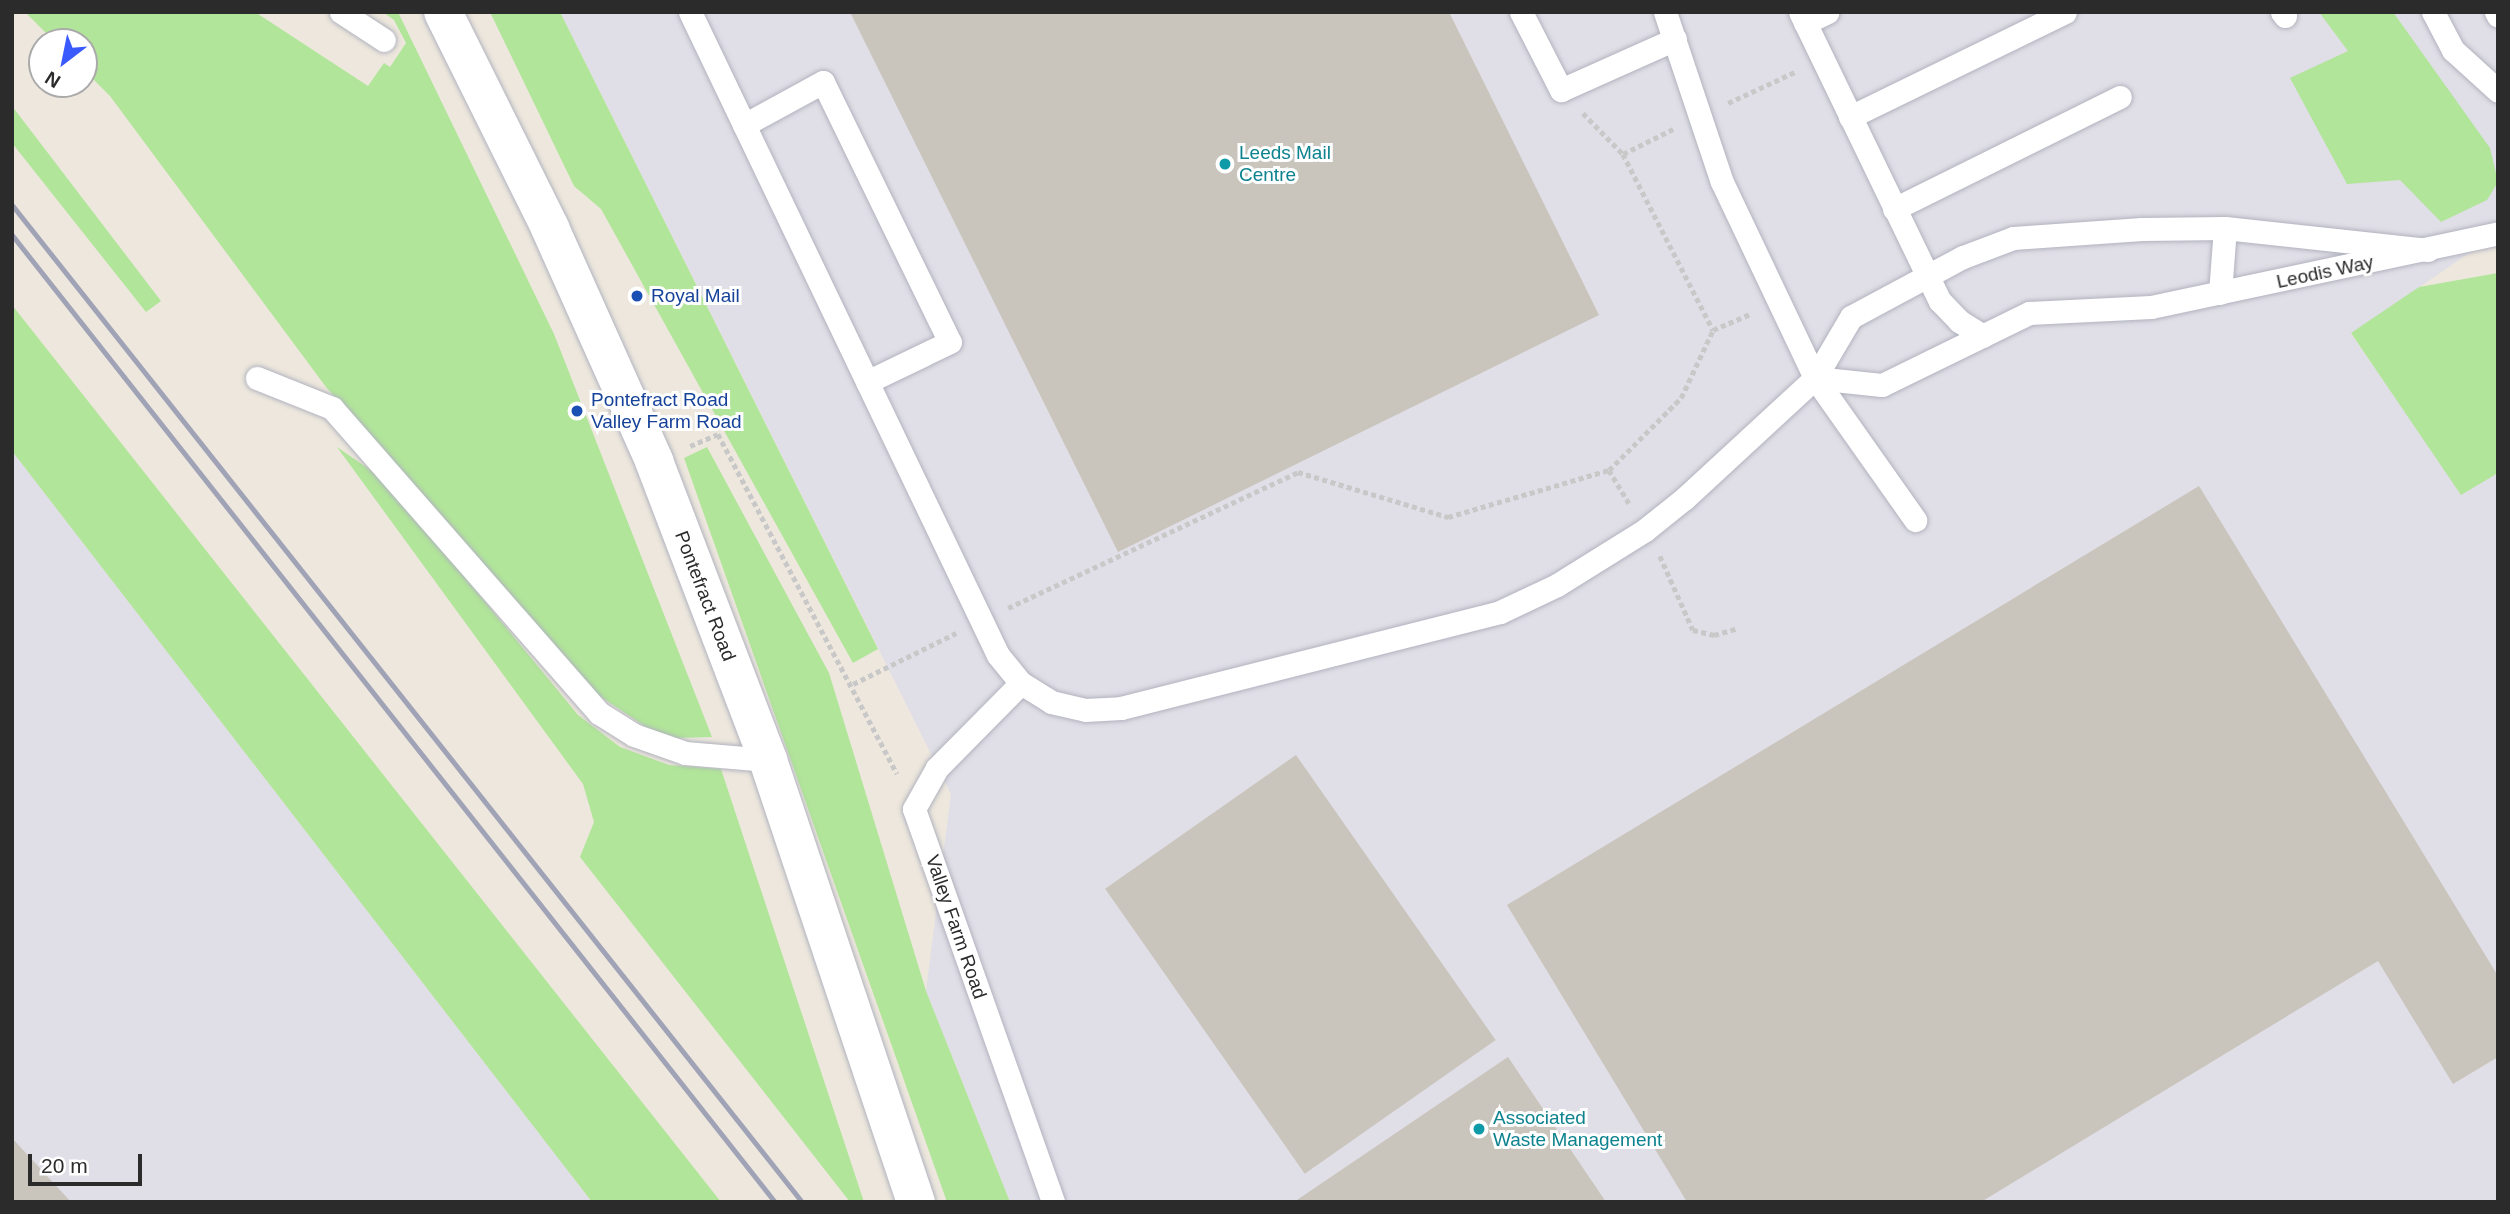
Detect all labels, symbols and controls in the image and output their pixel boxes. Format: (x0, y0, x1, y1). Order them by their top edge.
north arrow (28, 28, 98, 98)
text: N (41, 67, 64, 92)
place label: Leeds Mail Centre (1239, 142, 1331, 186)
marker: Leeds Mail Centre (1217, 156, 1233, 172)
street label: Leodis Way (2274, 251, 2376, 293)
place label: Royal Mail (651, 285, 740, 307)
marker: Royal Mail (629, 288, 645, 304)
place label: Pontefract Road Valley Farm Road (591, 389, 742, 433)
marker: Pontefract Road Valley Farm Road (569, 403, 585, 419)
street label: Pontefract Road (670, 528, 740, 664)
street label: Valley Farm Road (921, 852, 991, 1002)
place label: Associated Waste Management (1493, 1107, 1662, 1151)
marker: Associated Waste Management (1471, 1121, 1487, 1137)
scale bar (32, 1140, 145, 1184)
text: 20 m (41, 1154, 88, 1177)

